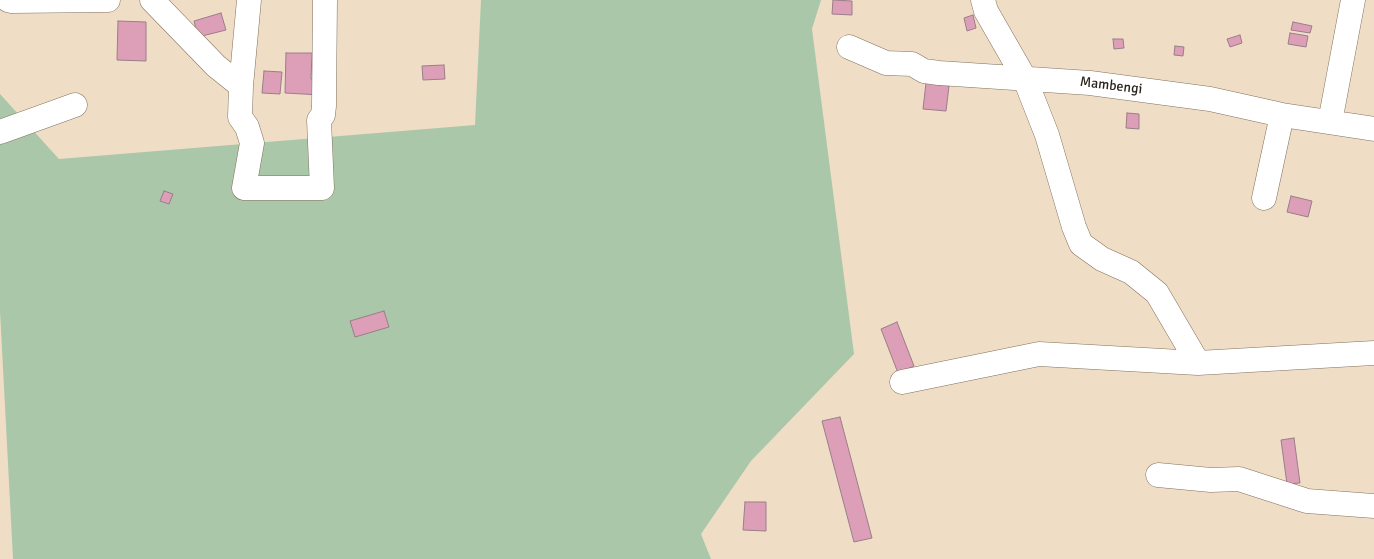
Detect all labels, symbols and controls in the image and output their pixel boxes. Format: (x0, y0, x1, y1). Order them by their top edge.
street label: Mambengi (1079, 74, 1143, 98)

